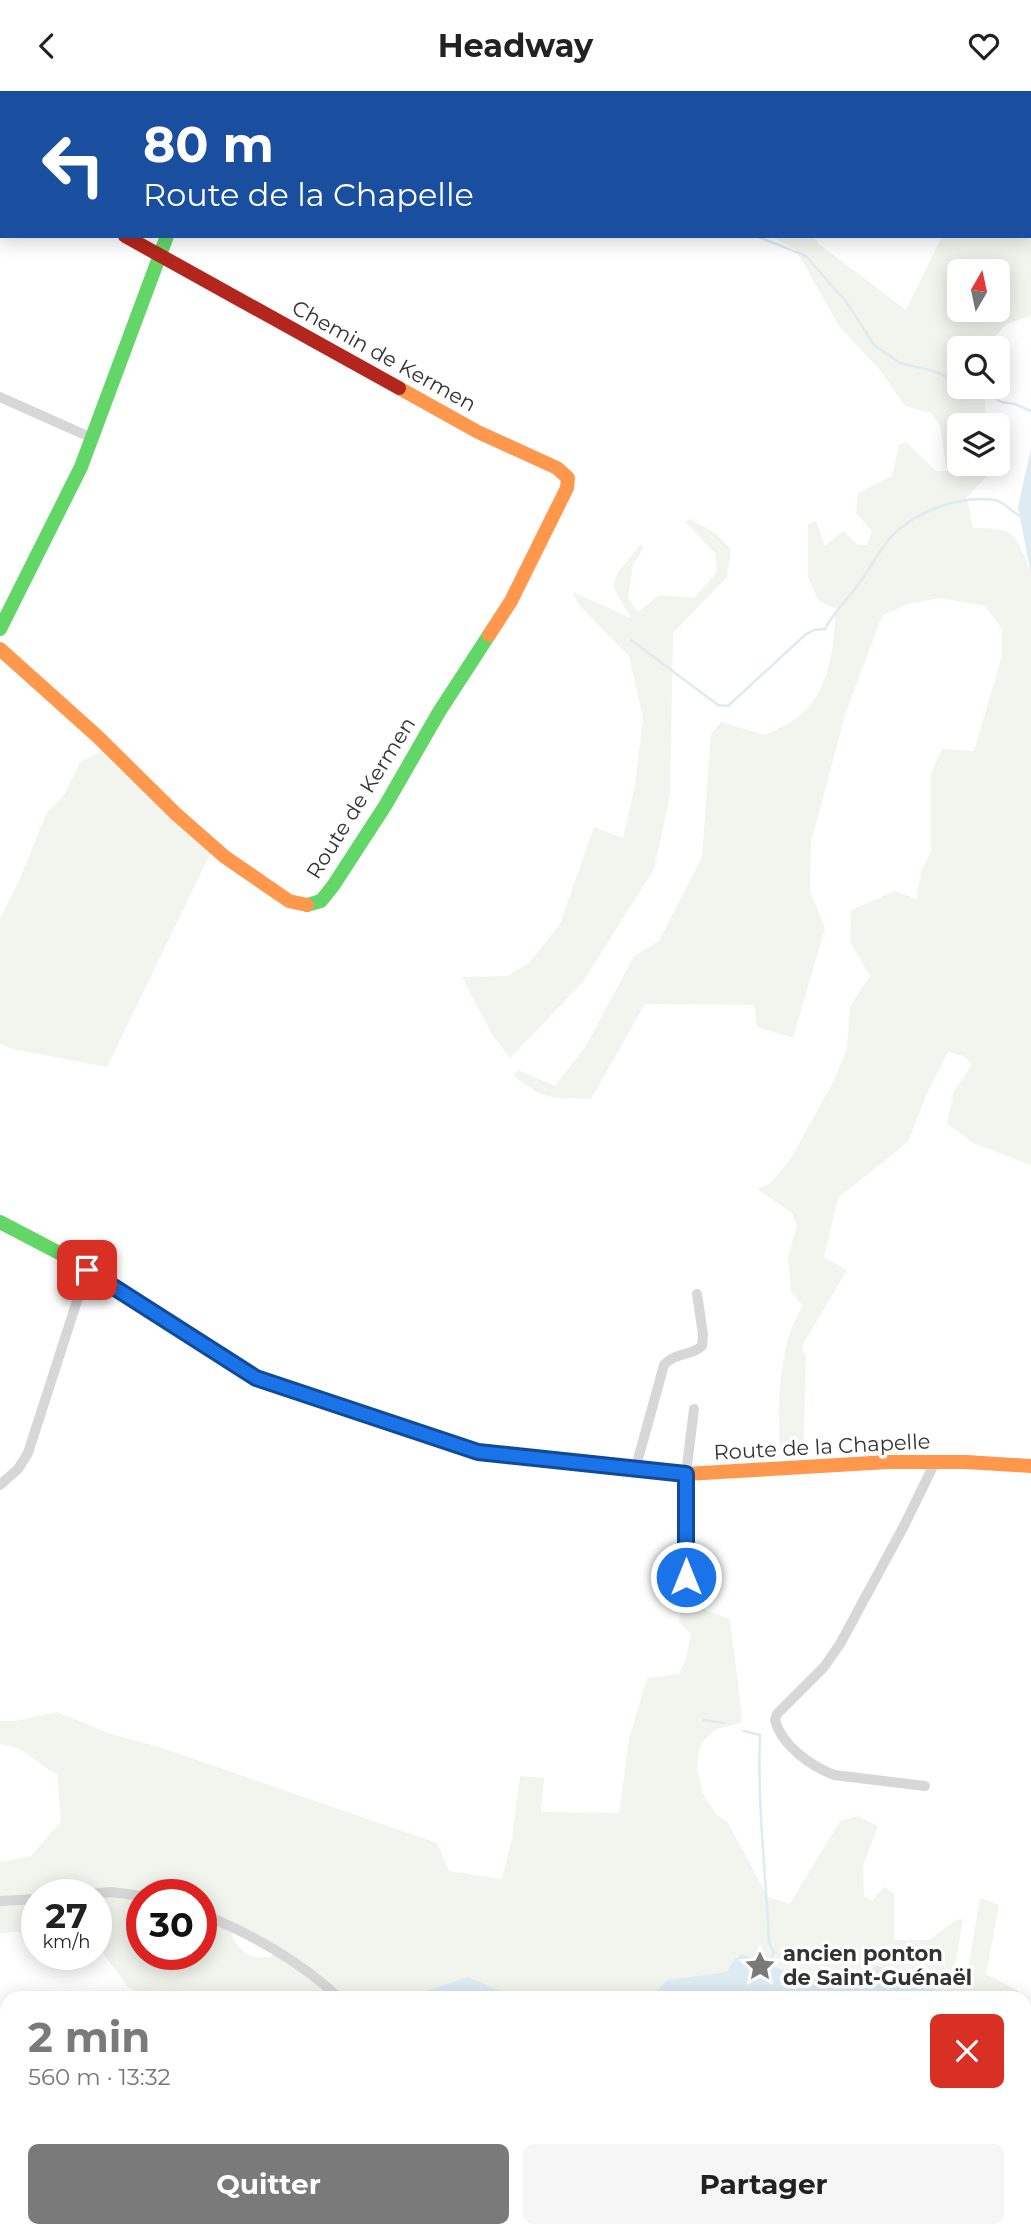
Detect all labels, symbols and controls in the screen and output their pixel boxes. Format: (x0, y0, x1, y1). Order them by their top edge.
text: Headway (438, 26, 593, 65)
icon: back (28, 27, 66, 65)
icon: heart (965, 27, 1003, 65)
text: 80 m (143, 115, 274, 174)
icon: left (28, 119, 119, 210)
text: Route de la Chapelle (143, 175, 474, 214)
north arrow (947, 259, 1010, 322)
map controls (947, 259, 1010, 476)
street label: Chemin de Kermen (288, 295, 481, 417)
button: search (947, 336, 1010, 399)
button: layers (947, 413, 1010, 476)
street label: Route de Kermen (301, 712, 420, 883)
pin (57, 1240, 117, 1300)
icon: arrive (68, 1251, 106, 1289)
street label: Route de la Chapelle (713, 1428, 931, 1465)
position arrow (649, 1540, 723, 1614)
speed limit sign: 30 (126, 1879, 217, 1970)
text: 27 (45, 1894, 88, 1937)
text: km/h (42, 1931, 91, 1953)
place label: ancien ponton de Saint-Guénaël (783, 1941, 972, 1990)
place icon: ancien ponton de Saint-Guénaël (743, 1949, 777, 1983)
text: 2 min (28, 2011, 150, 2063)
button: close (930, 2014, 1004, 2088)
text: 560 m · 13:32 (28, 2063, 171, 2091)
button: Quitter (28, 2144, 509, 2224)
button: Partager (523, 2144, 1004, 2224)

